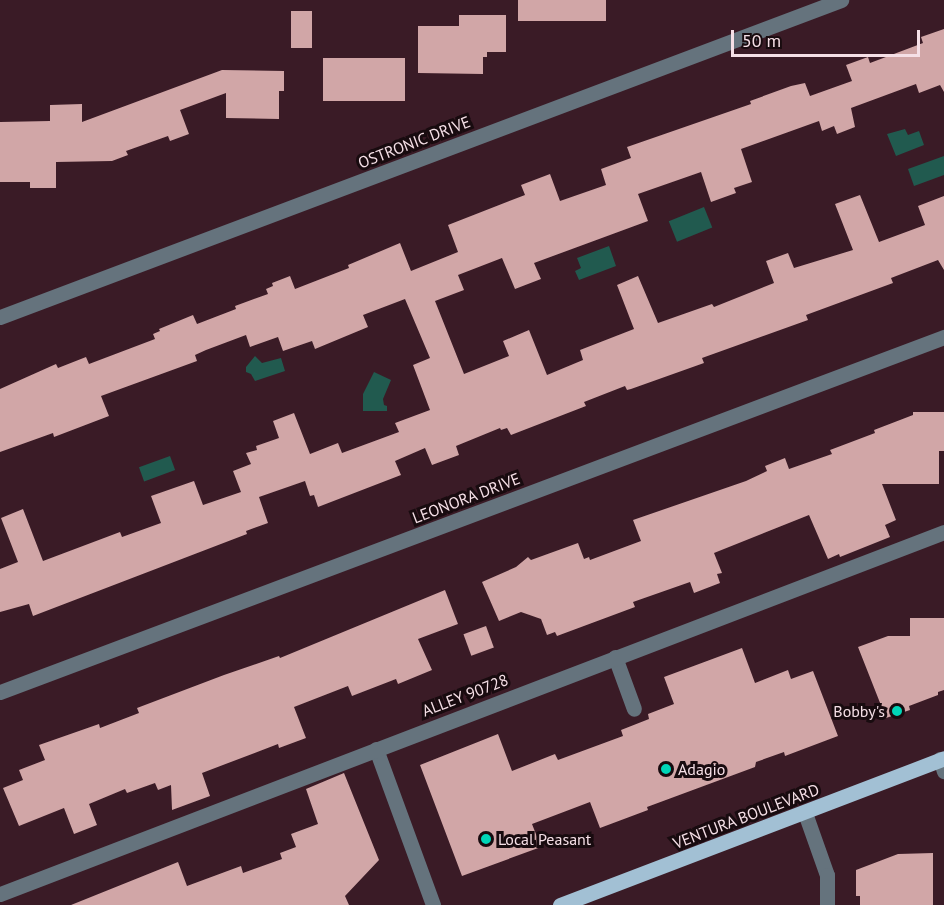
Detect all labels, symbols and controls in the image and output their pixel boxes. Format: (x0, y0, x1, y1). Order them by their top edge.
scale bar (734, 18, 923, 56)
text: 50 m (742, 29, 781, 52)
street label: OSTRONIC DRIVE (355, 112, 473, 172)
street label: LEONORA DRIVE (409, 469, 523, 527)
street label: ALLEY 90728 (419, 670, 511, 720)
place label: Bobby's (833, 701, 885, 721)
marker: Bobby's (890, 704, 904, 718)
place label: Adagio (678, 759, 725, 779)
marker: Adagio (659, 762, 673, 776)
street label: VENTURA BOULEVARD (670, 779, 822, 853)
place label: Local Peasant (498, 829, 591, 849)
marker: Local Peasant (479, 832, 493, 846)

